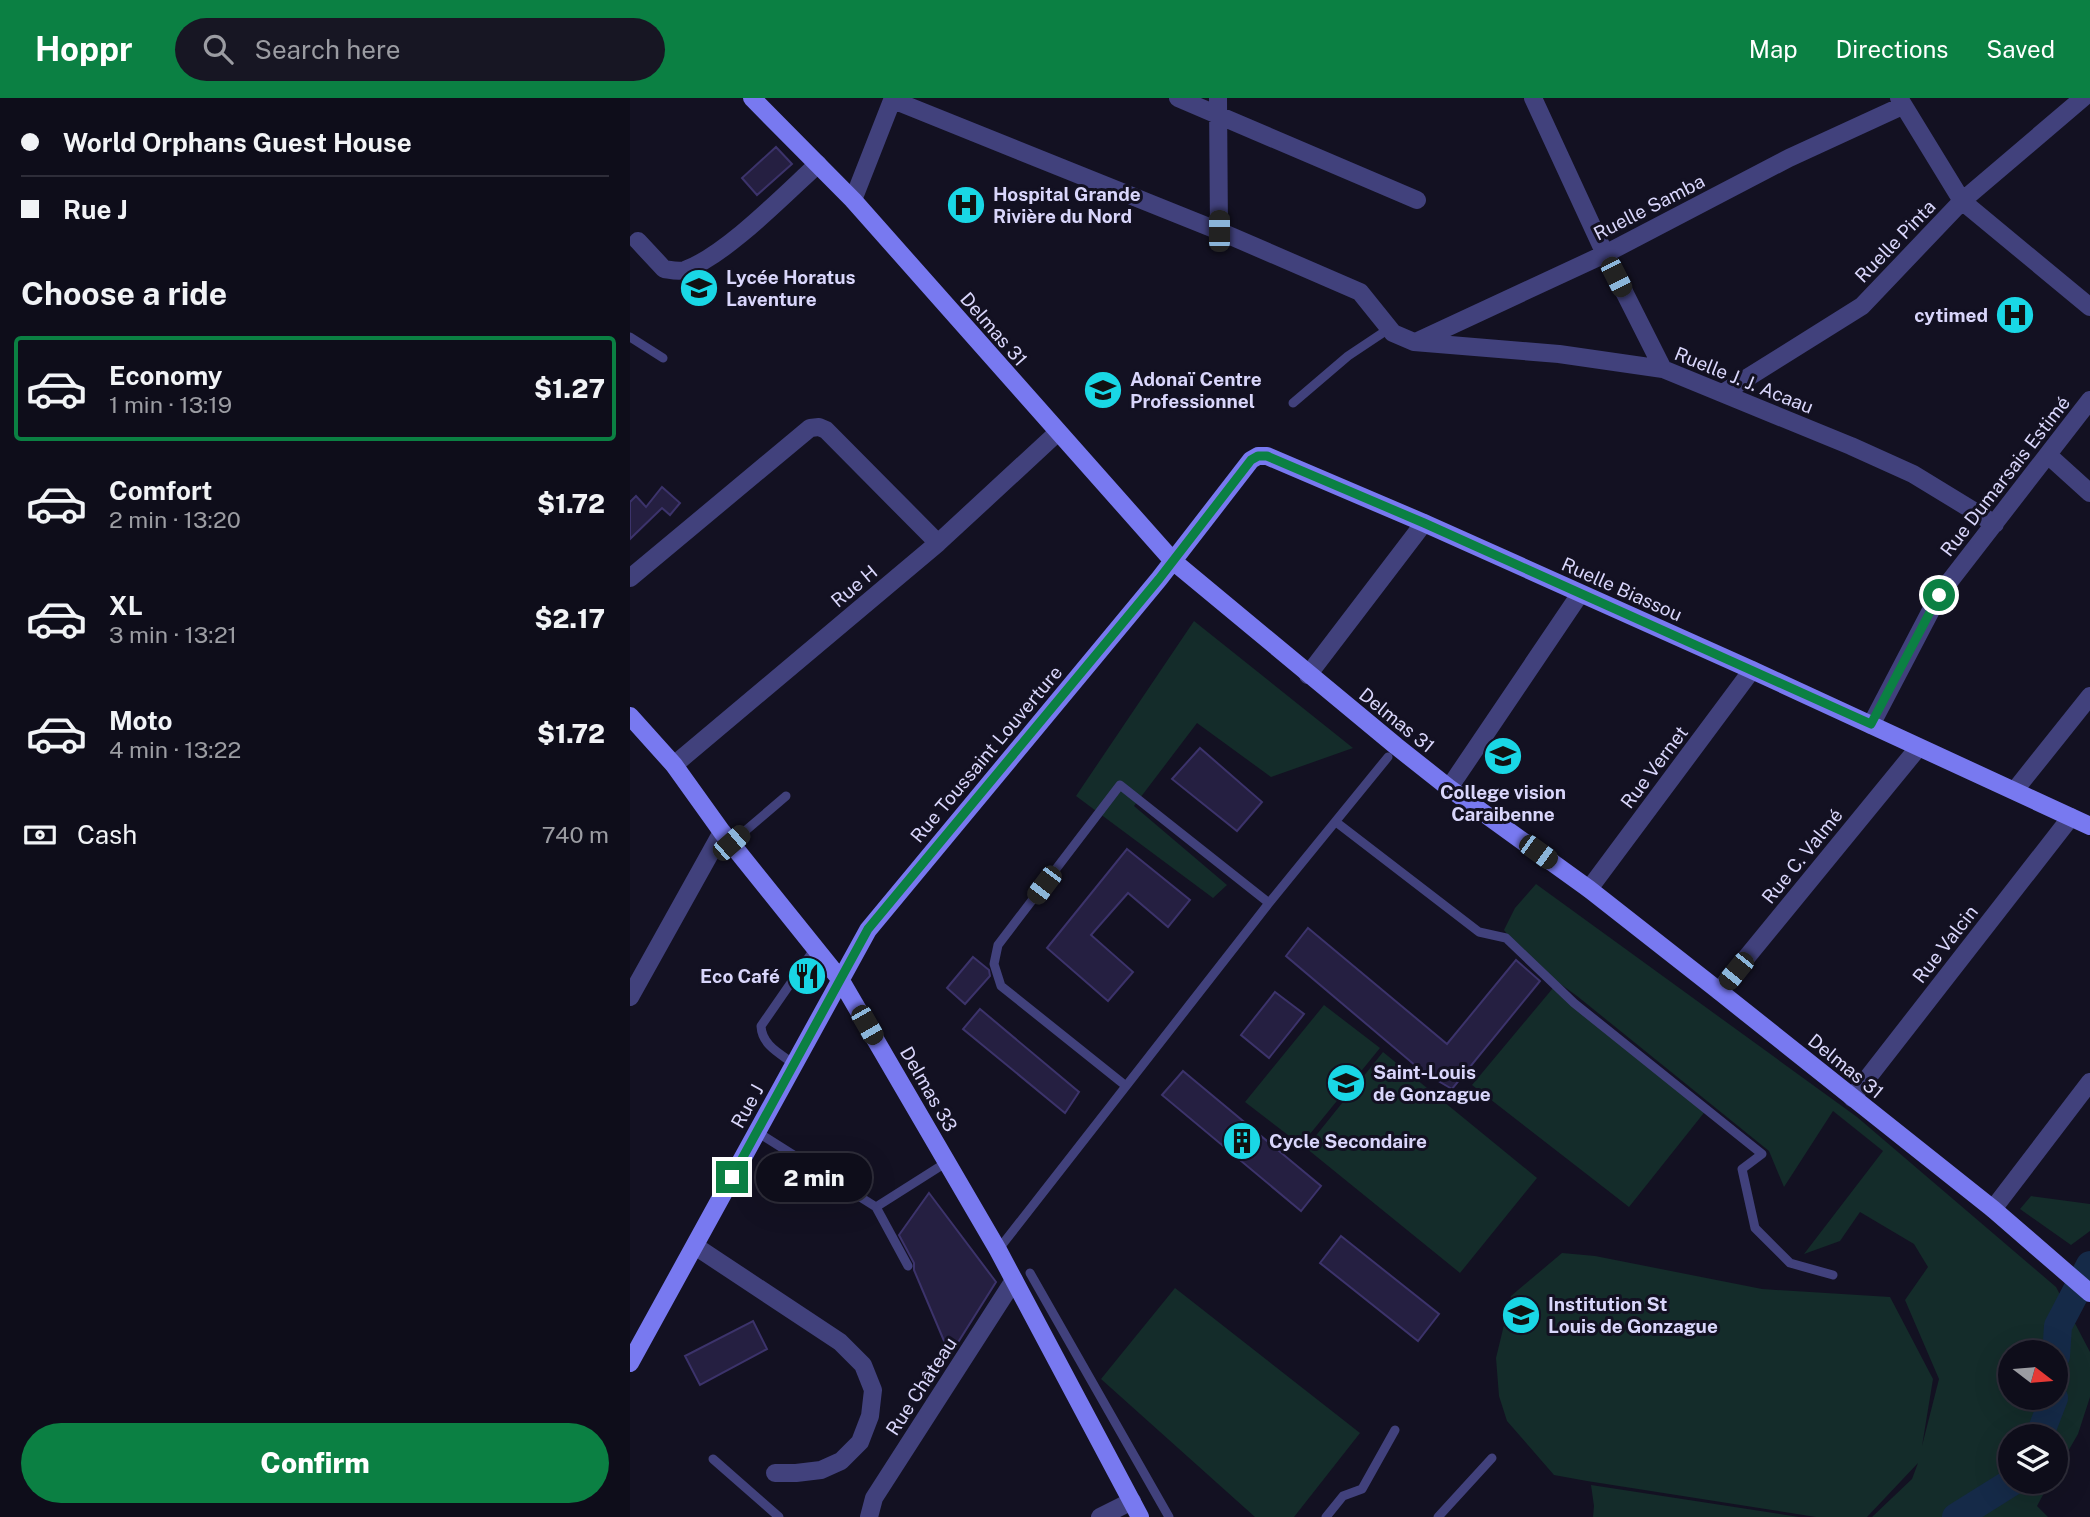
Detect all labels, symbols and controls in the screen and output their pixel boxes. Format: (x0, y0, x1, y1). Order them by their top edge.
search box (175, 18, 665, 81)
text: Hoppr (35, 30, 133, 68)
icon: search (199, 30, 237, 68)
text: Search here (255, 34, 401, 65)
text: Map (1749, 35, 1798, 63)
text: Directions (1836, 35, 1948, 63)
text: Saved (1986, 35, 2055, 63)
text: World Orphans Guest House (63, 127, 412, 158)
street label: Ruelle Samba (1590, 170, 1708, 244)
place label: Hospital Grande Rivière du Nord (993, 183, 1141, 227)
hospital icon: Hospital Grande Rivière du Nord (945, 184, 987, 226)
text: Rue J (63, 194, 128, 225)
street label: Ruelle Pinta (1850, 195, 1940, 287)
car (1209, 210, 1230, 252)
car (1598, 254, 1635, 300)
place label: Lycée Horatus Laventure (726, 266, 855, 310)
school or university icon: Lycée Horatus Laventure (678, 267, 720, 309)
text: Choose a ride (21, 275, 227, 312)
street label: Delmas 31 (956, 288, 1032, 370)
hospital icon: cytimed (1994, 294, 2036, 336)
place label: cytimed (1914, 304, 1988, 326)
street label: Ruelle J. J. Acaau (1671, 342, 1817, 418)
icon: car (25, 357, 88, 420)
text: Economy (109, 360, 222, 391)
place label: Adonaï Centre Professionnel (1130, 368, 1262, 412)
school or university icon: Adonaï Centre Professionnel (1082, 369, 1124, 411)
text: $1.27 (534, 373, 605, 404)
text: 1 min · 13:19 (109, 391, 232, 418)
street label: Rue Dumarsais Estimé (1936, 392, 2074, 560)
icon: car (25, 472, 88, 535)
text: Comfort (109, 475, 212, 506)
text: $1.72 (537, 488, 605, 519)
text: 2 min · 13:20 (109, 506, 241, 533)
street label: Ruelle Biassou (1558, 553, 1686, 625)
street label: Rue H (826, 560, 882, 612)
route start (1923, 579, 1955, 611)
icon: car (25, 587, 88, 650)
text: XL (109, 590, 143, 621)
text: $2.17 (535, 603, 605, 634)
text: 3 min · 13:21 (109, 621, 237, 648)
street label: Rue Toussaint Louverture (906, 661, 1066, 847)
street label: Delmas 31 (1355, 683, 1439, 757)
icon: car (25, 702, 88, 765)
text: Moto (109, 705, 172, 736)
text: $1.72 (537, 718, 605, 749)
street label: Rue Vernet (1616, 722, 1692, 812)
school or university icon: College vision Caraibenne (1482, 735, 1524, 777)
text: 4 min · 13:22 (109, 736, 241, 763)
place label: College vision Caraibenne (1440, 781, 1566, 825)
street label: Rue C. Valmé (1757, 804, 1847, 908)
icon: cash (21, 816, 59, 854)
text: Cash (77, 819, 137, 850)
text: 740 m (542, 821, 609, 848)
car (709, 821, 754, 865)
car (1515, 831, 1562, 873)
car (1023, 862, 1066, 908)
street label: Rue Valcin (1908, 901, 1982, 987)
car (1715, 948, 1758, 994)
restaurant icon: Eco Café (786, 955, 828, 997)
place label: Eco Café (700, 965, 780, 987)
car (848, 1002, 887, 1048)
street label: Delmas 31 (1804, 1029, 1888, 1103)
street label: Delmas 33 (896, 1043, 962, 1135)
place label: Saint-Louis de Gonzague (1373, 1061, 1491, 1105)
school or university icon: Saint-Louis de Gonzague (1325, 1062, 1367, 1104)
street label: Rue J (726, 1080, 768, 1132)
building icon: Cycle Secondaire (1221, 1120, 1263, 1162)
place label: Cycle Secondaire (1269, 1130, 1427, 1152)
callout: 2 min (756, 1152, 872, 1202)
route end (716, 1161, 748, 1193)
text: 2 min (783, 1164, 845, 1191)
place label: Institution St Louis de Gonzague (1548, 1293, 1718, 1337)
school or university icon: Institution St Louis de Gonzague (1500, 1294, 1542, 1336)
street label: Rue Château (881, 1333, 961, 1439)
north arrow (1998, 1340, 2068, 1410)
map controls (1998, 1340, 2068, 1494)
button: Confirm (21, 1423, 609, 1503)
button: layers (1998, 1424, 2068, 1494)

